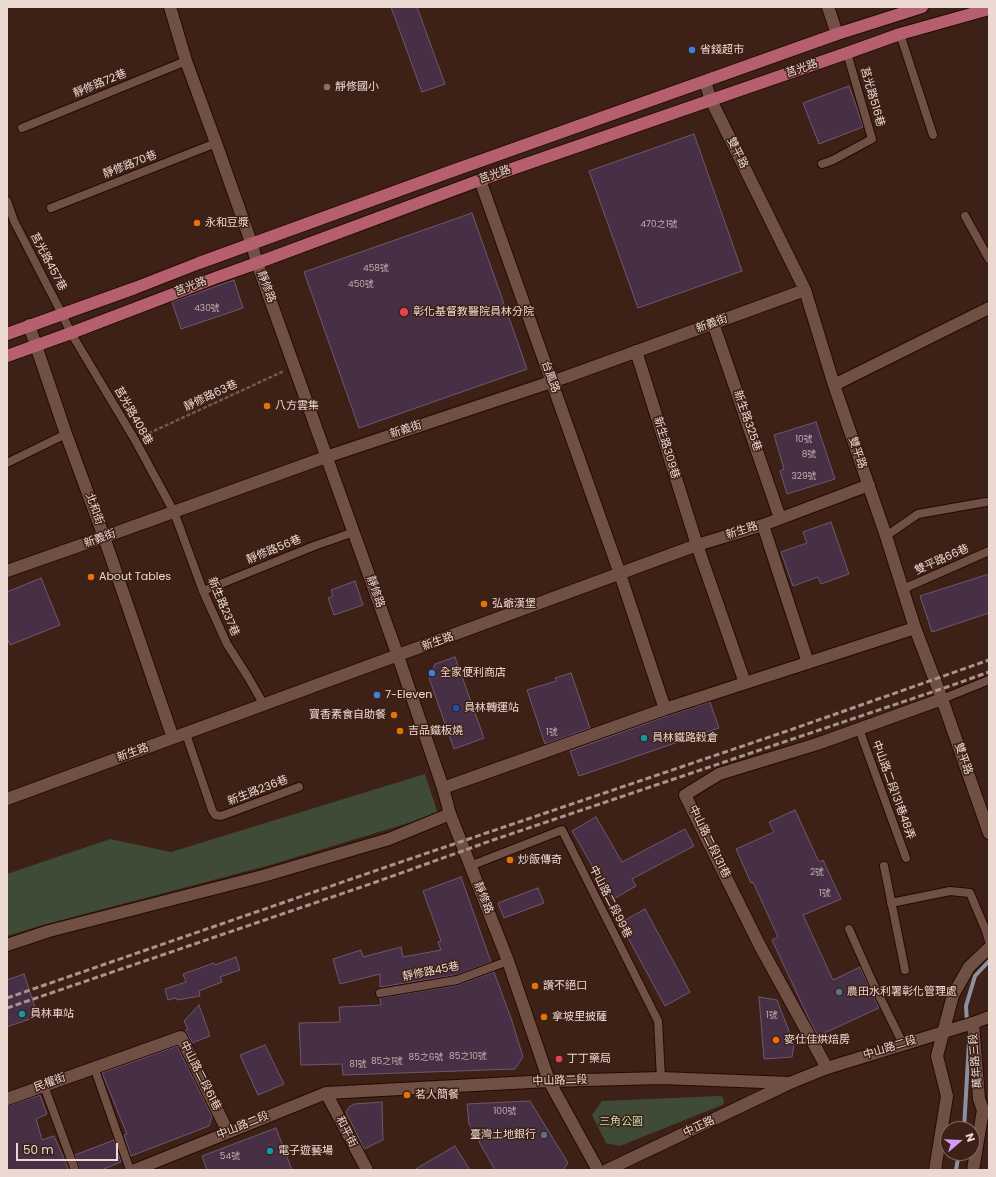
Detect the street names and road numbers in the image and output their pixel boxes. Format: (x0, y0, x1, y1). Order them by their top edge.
street label: 莒光路 (784, 57, 820, 81)
street label: 莒光路516巷 (857, 66, 887, 128)
street label: 靜修路72巷 (71, 67, 129, 101)
street label: 雙平路 (724, 135, 750, 171)
street label: 靜修路70巷 (101, 149, 159, 181)
street label: 莒光路 (477, 163, 513, 187)
street label: 莒光路457巷 (27, 231, 69, 293)
street label: 靜修路 (254, 269, 278, 305)
street label: 莒光路 (173, 275, 209, 299)
street label: 新義街 (694, 312, 730, 336)
street label: 台鳳路 (538, 359, 562, 395)
street label: 靜修路63巷 (182, 378, 240, 414)
street label: 莒光路408巷 (111, 385, 155, 447)
street label: 新生路325巷 (730, 389, 764, 453)
street label: 新生路309巷 (650, 415, 682, 481)
street label: 新義街 (388, 419, 424, 441)
street label: 雙平路 (845, 435, 869, 471)
street label: 北和街 (82, 491, 106, 527)
street label: 新生路 (724, 520, 760, 542)
street label: 新義街 (82, 527, 118, 551)
street label: 靜修路56巷 (245, 533, 303, 567)
street label: 雙平路66巷 (913, 542, 971, 578)
street label: 靜修路 (363, 574, 387, 610)
street label: 新生路237巷 (205, 576, 241, 638)
street label: 新生路 (420, 630, 456, 654)
street label: 中山路二段131巷48弄 (869, 739, 917, 841)
street label: 新生路 (115, 741, 151, 765)
street label: 雙平路 (951, 741, 975, 777)
street label: 新生路236巷 (226, 773, 290, 809)
street label: 中山路二段131巷 (686, 803, 732, 881)
street label: 中山路二段99巷 (586, 863, 634, 941)
street label: 靜修路 (471, 880, 495, 916)
street label: 靜修路45巷 (401, 960, 461, 984)
street label: 萬年路三段 (967, 1033, 985, 1089)
street label: 中山路二段 (862, 1034, 918, 1062)
street label: 中山路二段61巷 (177, 1039, 223, 1113)
street label: 民權街 (32, 1071, 68, 1095)
street label: 中山路二段 (532, 1073, 588, 1089)
street label: 中山路二段 (215, 1110, 271, 1142)
street label: 和平街 (333, 1114, 359, 1150)
street label: 中正路 (681, 1114, 717, 1140)

